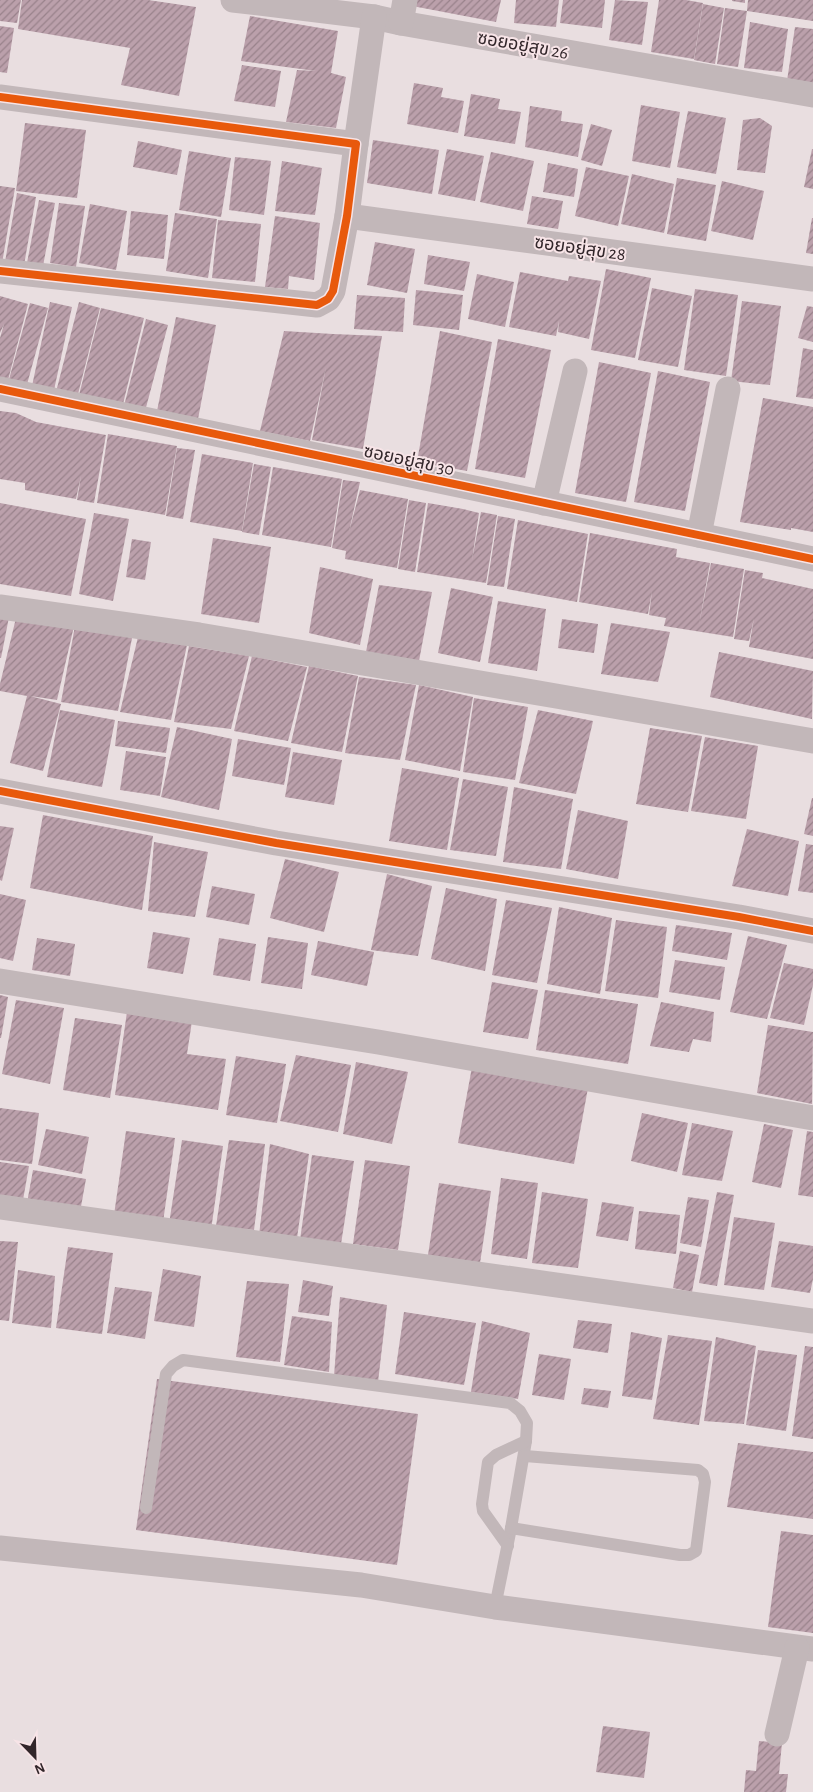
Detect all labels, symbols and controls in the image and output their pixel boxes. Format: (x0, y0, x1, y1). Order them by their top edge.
street label: ซอยอยู่สุข 26 (476, 28, 570, 65)
street label: ซอยอยู่สุข 28 (533, 233, 627, 266)
street label: ซอยอยู่สุข 30 (361, 442, 456, 481)
north arrow (10, 1732, 60, 1782)
text: N (32, 1760, 47, 1776)

